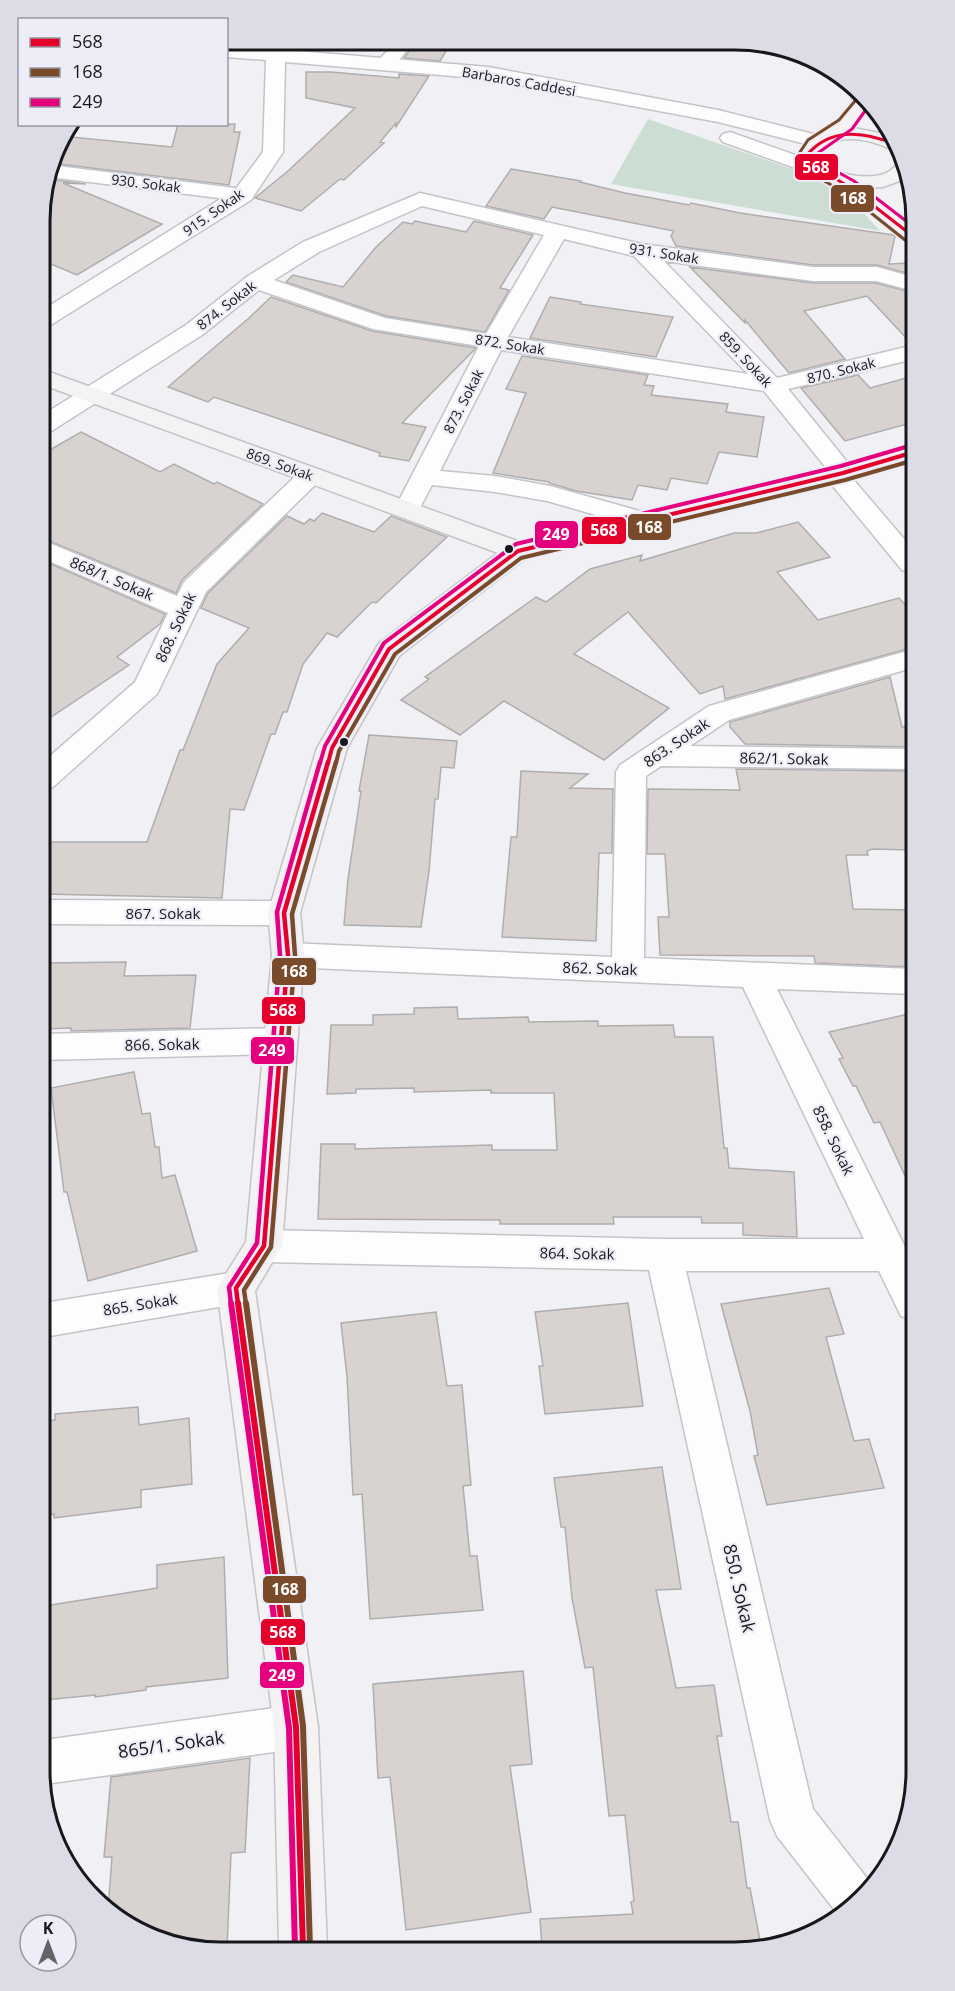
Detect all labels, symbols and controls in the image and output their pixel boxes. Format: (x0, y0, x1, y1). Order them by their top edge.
legend (18, 18, 228, 126)
text: 568 (72, 29, 103, 53)
text: 168 (72, 59, 103, 83)
street label: Barbaros Caddesi (461, 62, 577, 100)
text: 249 (72, 89, 103, 113)
line badge: 568 (794, 153, 839, 181)
text: 568 (802, 156, 830, 178)
street label: 930. Sokak (110, 169, 182, 197)
street label: 915. Sokak (179, 184, 248, 240)
line badge: 168 (830, 184, 875, 213)
text: 168 (839, 187, 867, 209)
street label: 931. Sokak (628, 238, 701, 268)
street label: 874. Sokak (193, 276, 260, 334)
street label: 859. Sokak (715, 327, 777, 392)
street label: 872. Sokak (474, 329, 547, 359)
street label: 870. Sokak (805, 352, 878, 388)
street label: 873. Sokak (439, 365, 488, 436)
street label: 869. Sokak (244, 443, 317, 485)
line badge: 168 (627, 513, 672, 541)
line badge: 568 (581, 516, 627, 545)
text: 168 (635, 516, 663, 538)
text: 568 (590, 519, 618, 541)
line badge: 249 (534, 520, 579, 549)
text: 249 (542, 523, 570, 545)
unlabelled marker (503, 543, 515, 555)
street label: 868/1. Sokak (67, 551, 157, 605)
street label: 868. Sokak (150, 589, 200, 665)
street label: 863. Sokak (639, 713, 713, 771)
unlabelled marker (338, 736, 350, 748)
street label: 862/1. Sokak (739, 747, 829, 769)
street label: 867. Sokak (126, 903, 201, 923)
line badge: 168 (271, 957, 317, 986)
street label: 862. Sokak (562, 957, 638, 979)
text: 168 (280, 960, 308, 982)
line badge: 568 (261, 996, 306, 1025)
text: 568 (269, 999, 297, 1021)
street label: 866. Sokak (124, 1033, 200, 1055)
line badge: 249 (250, 1036, 295, 1065)
text: 249 (258, 1039, 286, 1061)
street label: 858. Sokak (809, 1102, 859, 1178)
street label: 864. Sokak (539, 1242, 615, 1264)
street label: 865. Sokak (101, 1288, 179, 1320)
street label: 850. Sokak (718, 1541, 762, 1635)
line badge: 168 (262, 1575, 307, 1604)
text: 168 (271, 1578, 299, 1600)
line badge: 568 (260, 1618, 306, 1646)
text: 568 (269, 1621, 297, 1643)
line badge: 249 (259, 1661, 305, 1689)
text: 249 (268, 1664, 296, 1686)
street label: 865/1. Sokak (116, 1725, 226, 1763)
north arrow (18, 1913, 78, 1973)
text: K (43, 1917, 54, 1939)

